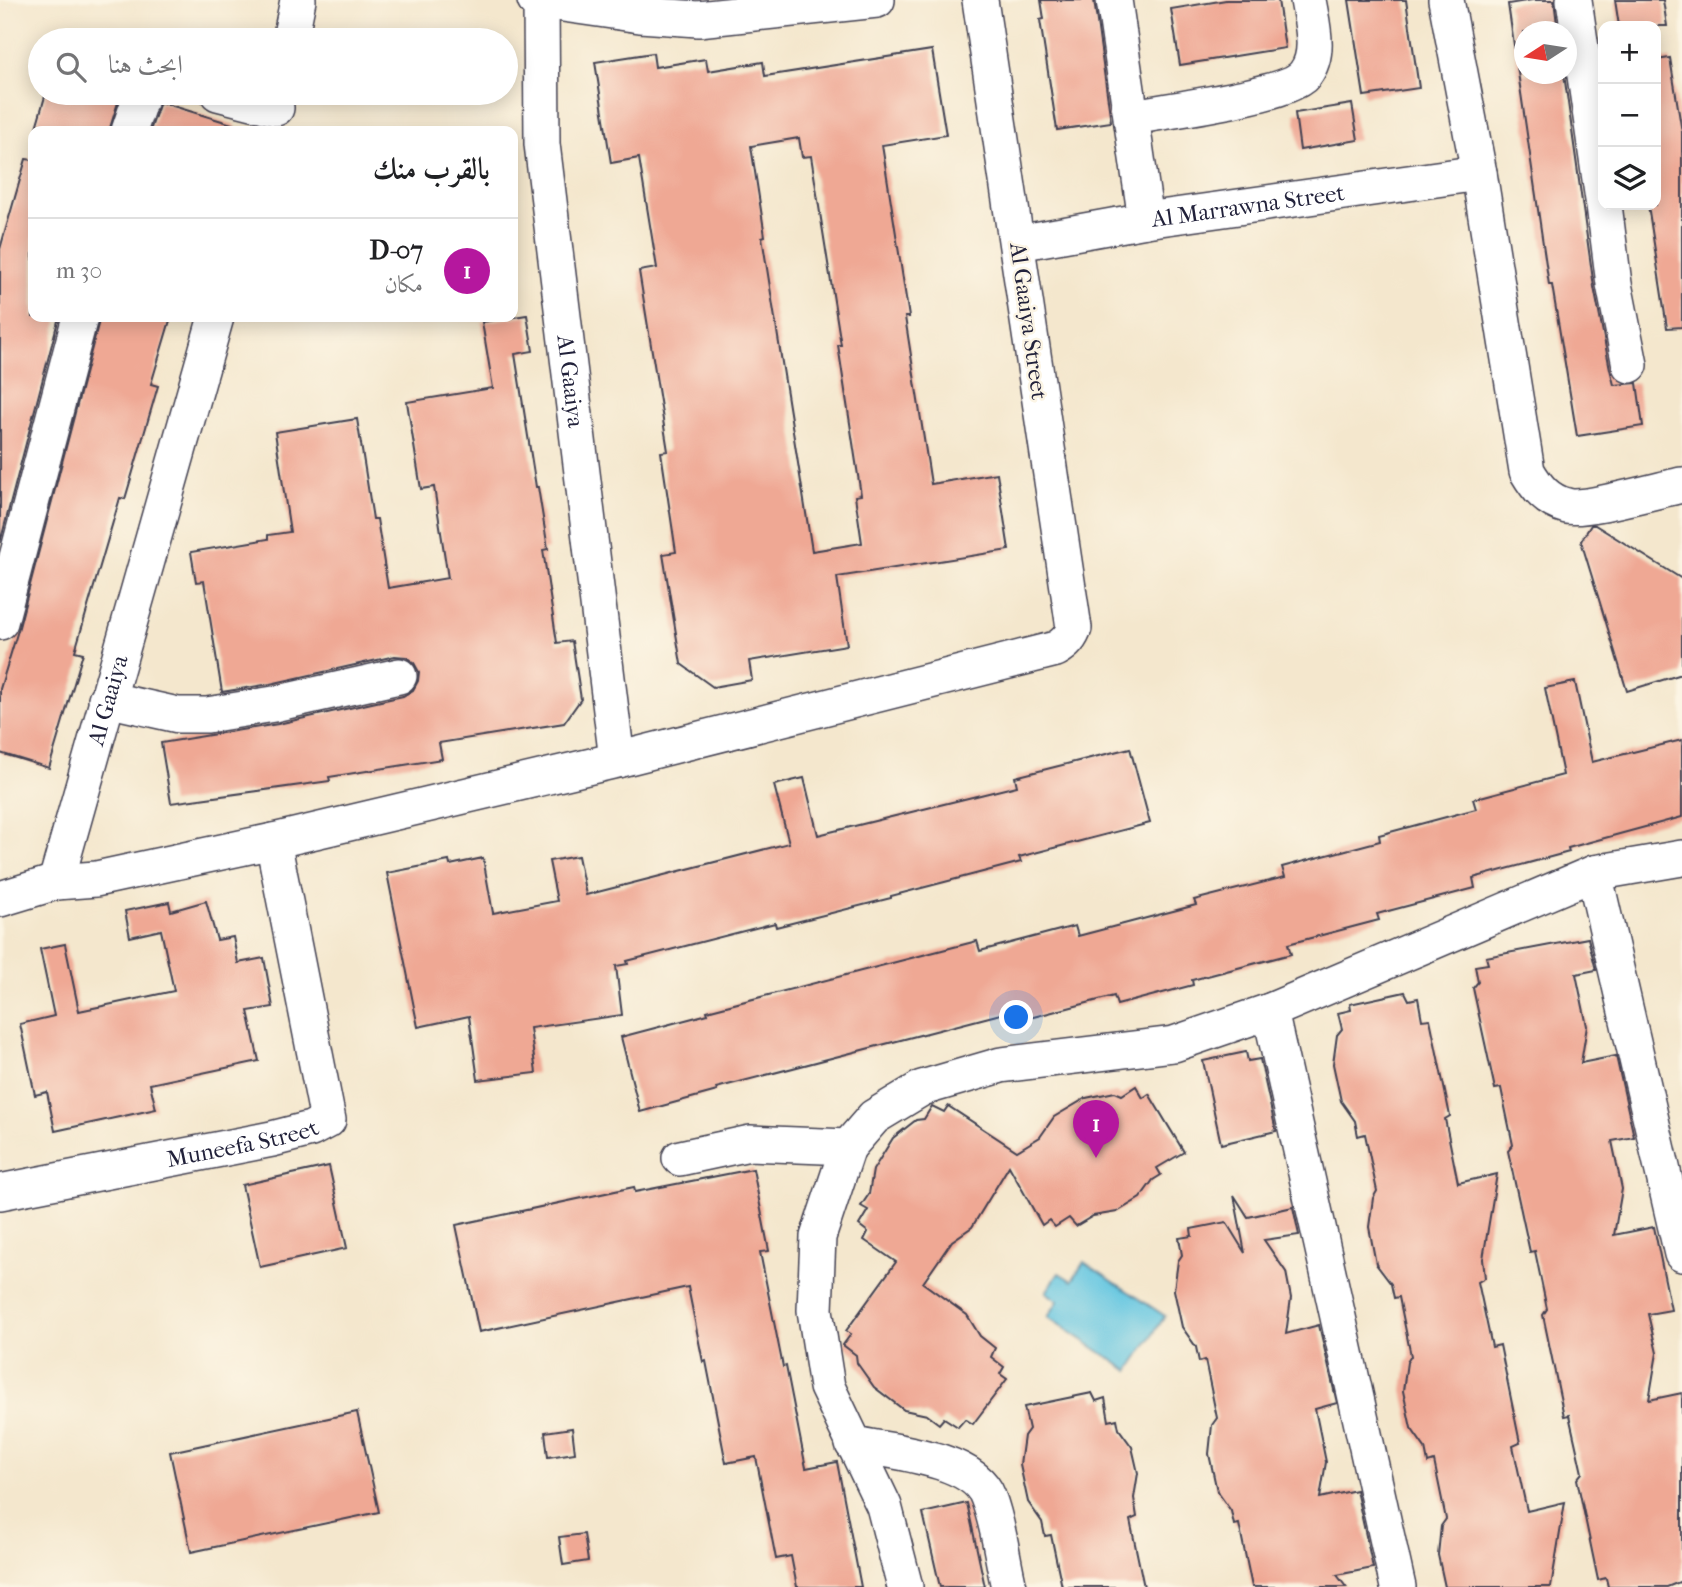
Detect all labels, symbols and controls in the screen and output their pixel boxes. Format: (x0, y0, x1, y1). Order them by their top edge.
north arrow (1514, 21, 1577, 84)
map controls (1598, 21, 1661, 210)
button: + (1598, 21, 1661, 84)
search box (28, 28, 518, 105)
icon: search (52, 48, 90, 86)
text: ابحث هنا (108, 49, 183, 80)
button: − (1598, 84, 1661, 147)
button: layers (1598, 147, 1661, 210)
text: بالقرب منك (373, 152, 490, 187)
street label: Al Marrawna Street (1149, 179, 1346, 233)
text: D-07 (370, 235, 423, 266)
street label: Al Gaaiya Street (1004, 240, 1053, 401)
text: 30 m (56, 257, 102, 284)
text: 1 (463, 257, 471, 284)
text: مكان (384, 271, 423, 298)
street label: Al Gaaiya (551, 333, 589, 429)
street label: Al Gaaiya (82, 652, 134, 750)
your location (999, 1000, 1033, 1034)
pin: 1 (1073, 1100, 1119, 1158)
street label: Muneefa Street (164, 1114, 323, 1173)

